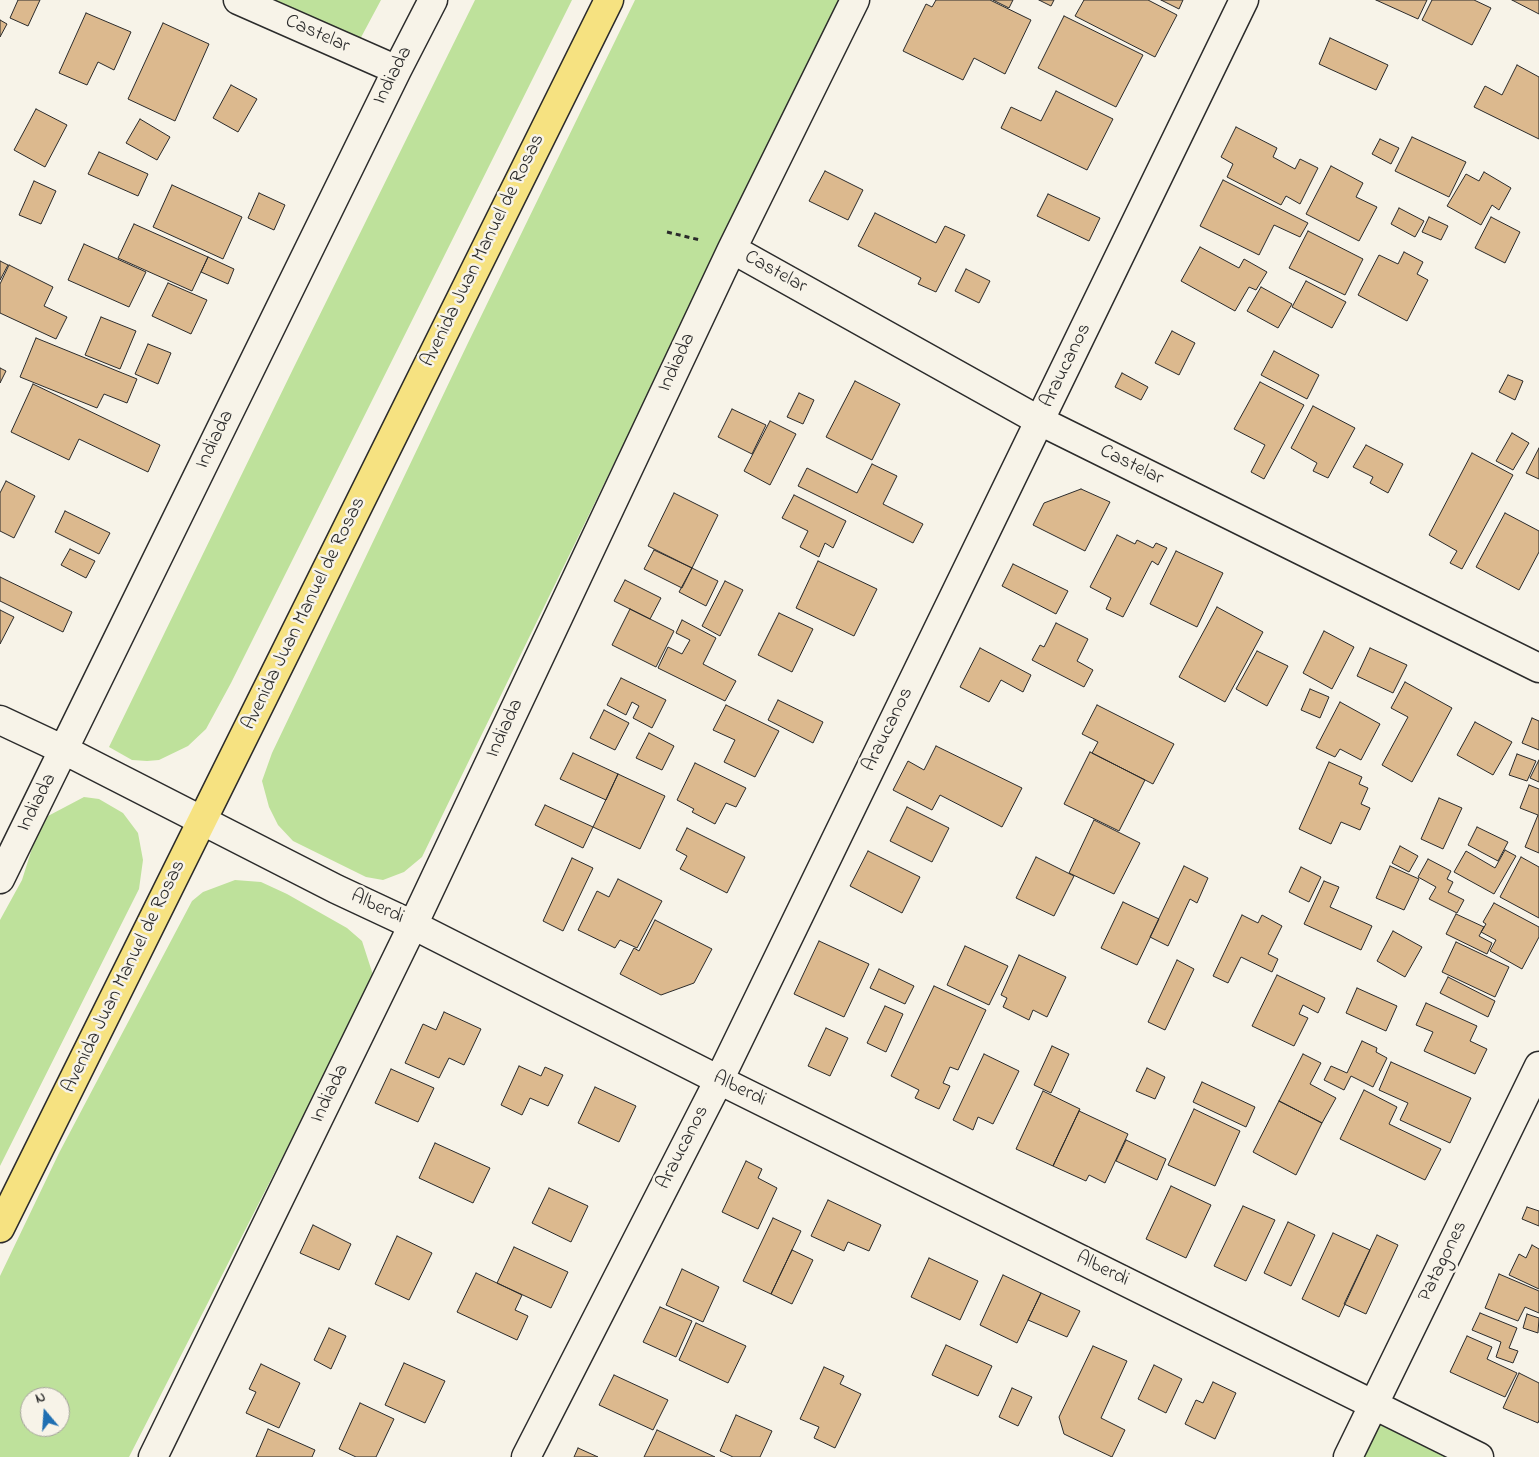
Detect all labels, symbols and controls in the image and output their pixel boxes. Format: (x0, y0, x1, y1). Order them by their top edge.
street label: Castelar (281, 10, 353, 60)
street label: Indiada (369, 43, 419, 109)
street label: Avenida Juan Manuel de Rosas (417, 131, 551, 371)
street label: Castelar (739, 246, 811, 300)
street label: Araucanos (1036, 320, 1098, 412)
street label: Indiada (654, 330, 702, 396)
street label: Indiada (192, 407, 240, 473)
street label: Castelar (1095, 440, 1167, 492)
street label: Avenida Juan Manuel de Rosas (238, 494, 372, 734)
street label: Araucanos (858, 684, 920, 776)
street label: Indiada (482, 696, 530, 762)
street label: Indiada (13, 770, 63, 836)
street label: Avenida Juan Manuel de Rosas (58, 857, 192, 1097)
street label: Alberdi (346, 885, 408, 931)
street label: Indiada (307, 1061, 355, 1127)
street label: Alberdi (708, 1067, 770, 1113)
street label: Araucanos (653, 1102, 715, 1194)
street label: Patagones (1414, 1218, 1474, 1306)
street label: Alberdi (1071, 1247, 1133, 1293)
north arrow (20, 1387, 70, 1437)
text: N (33, 1387, 48, 1410)

